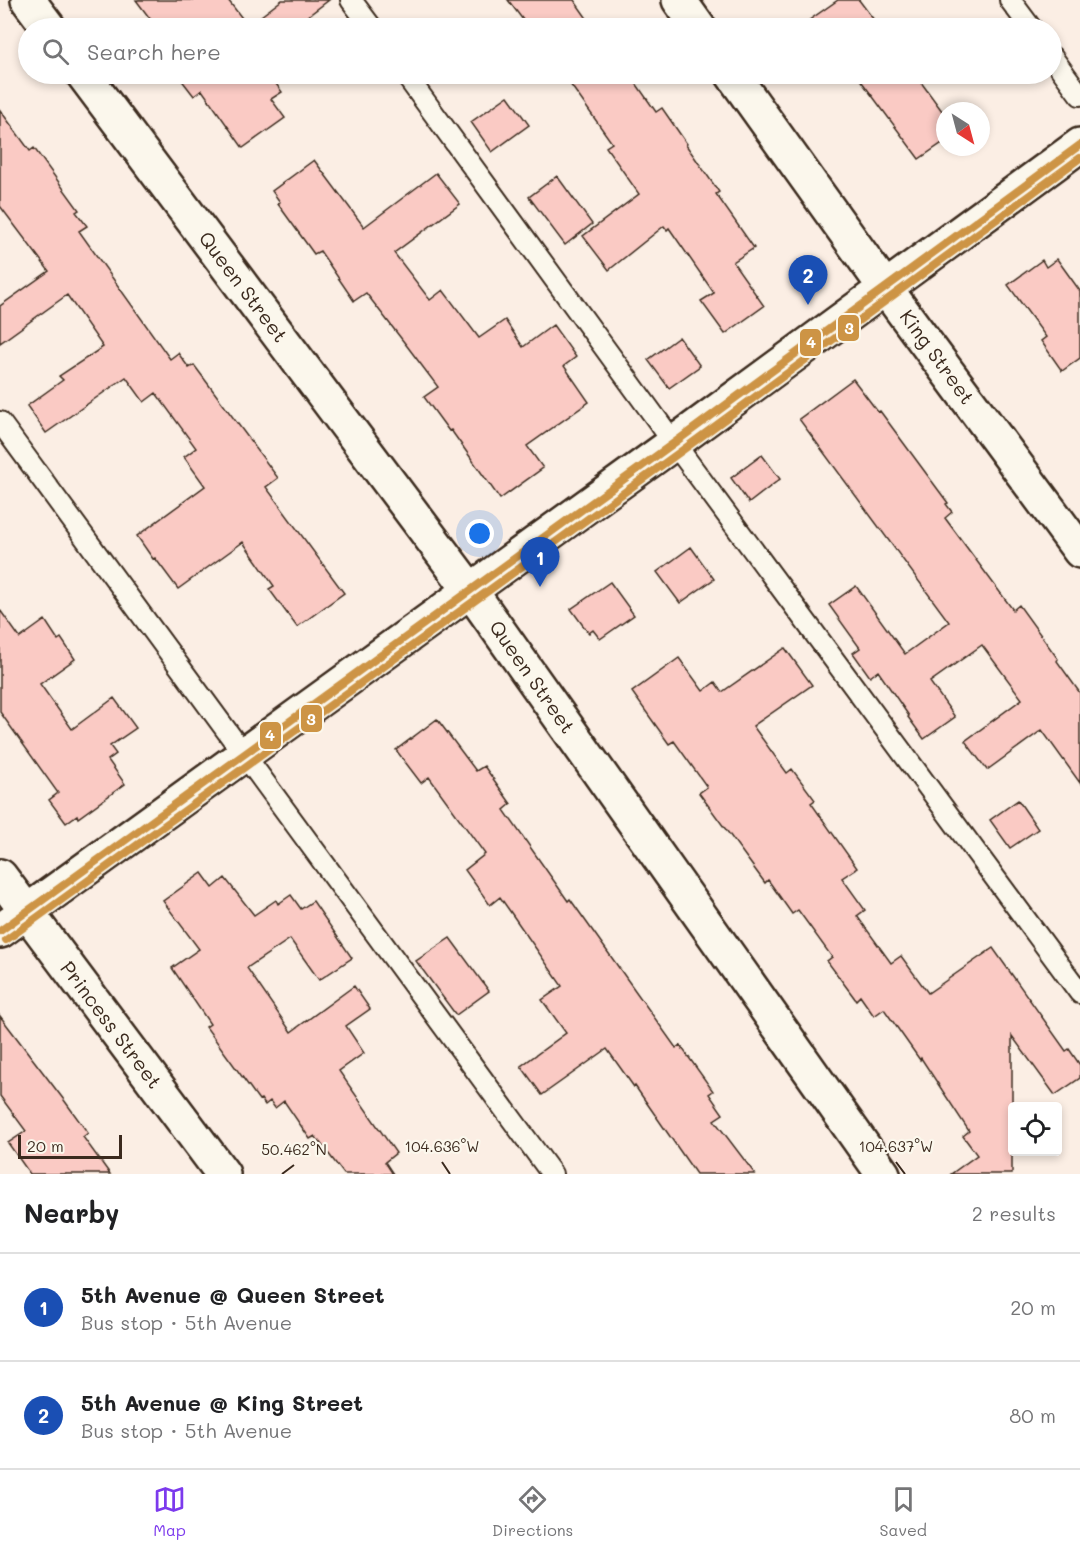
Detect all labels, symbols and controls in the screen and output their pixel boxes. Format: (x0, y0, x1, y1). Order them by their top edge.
search box (18, 18, 1062, 84)
icon: search (39, 35, 72, 68)
text: Search here (87, 37, 221, 66)
north arrow (936, 102, 990, 156)
street label: Queen Street (194, 226, 294, 347)
pin: 2 (788, 256, 828, 305)
street label: King Street (895, 304, 981, 409)
line badge: 3 (837, 314, 860, 342)
text: 3 (844, 317, 854, 338)
line badge: 4 (799, 328, 822, 357)
text: 4 (806, 331, 816, 352)
your location (465, 519, 494, 548)
pin: 1 (520, 538, 560, 587)
street label: Queen Street (484, 615, 581, 738)
line badge: 3 (300, 704, 323, 733)
text: 3 (306, 708, 316, 729)
line badge: 4 (259, 721, 282, 750)
text: 4 (265, 724, 275, 745)
street label: Princess Street (55, 955, 168, 1093)
map controls (1008, 1102, 1062, 1156)
button: locate (1008, 1102, 1062, 1156)
scale bar (18, 1132, 122, 1160)
text: 20 m (27, 1135, 64, 1156)
text: 104.636°W (404, 1136, 480, 1156)
text: 104.637°W (859, 1136, 933, 1156)
text: 50.462°N (261, 1139, 327, 1159)
text: Nearby (24, 1196, 119, 1230)
text: 2 results (972, 1200, 1056, 1226)
text: 5th Avenue @ Queen Street (81, 1280, 385, 1309)
text: 1 (39, 1294, 48, 1320)
text: 20 m (1010, 1294, 1056, 1320)
text: Bus stop · 5th Avenue (81, 1309, 292, 1335)
text: 5th Avenue @ King Street (81, 1388, 363, 1417)
text: 2 (38, 1402, 49, 1428)
text: 80 m (1009, 1402, 1056, 1428)
text: Bus stop · 5th Avenue (81, 1417, 292, 1443)
tab: Map (153, 1483, 186, 1540)
tab: Directions (492, 1483, 573, 1540)
tab: Saved (879, 1483, 927, 1540)

